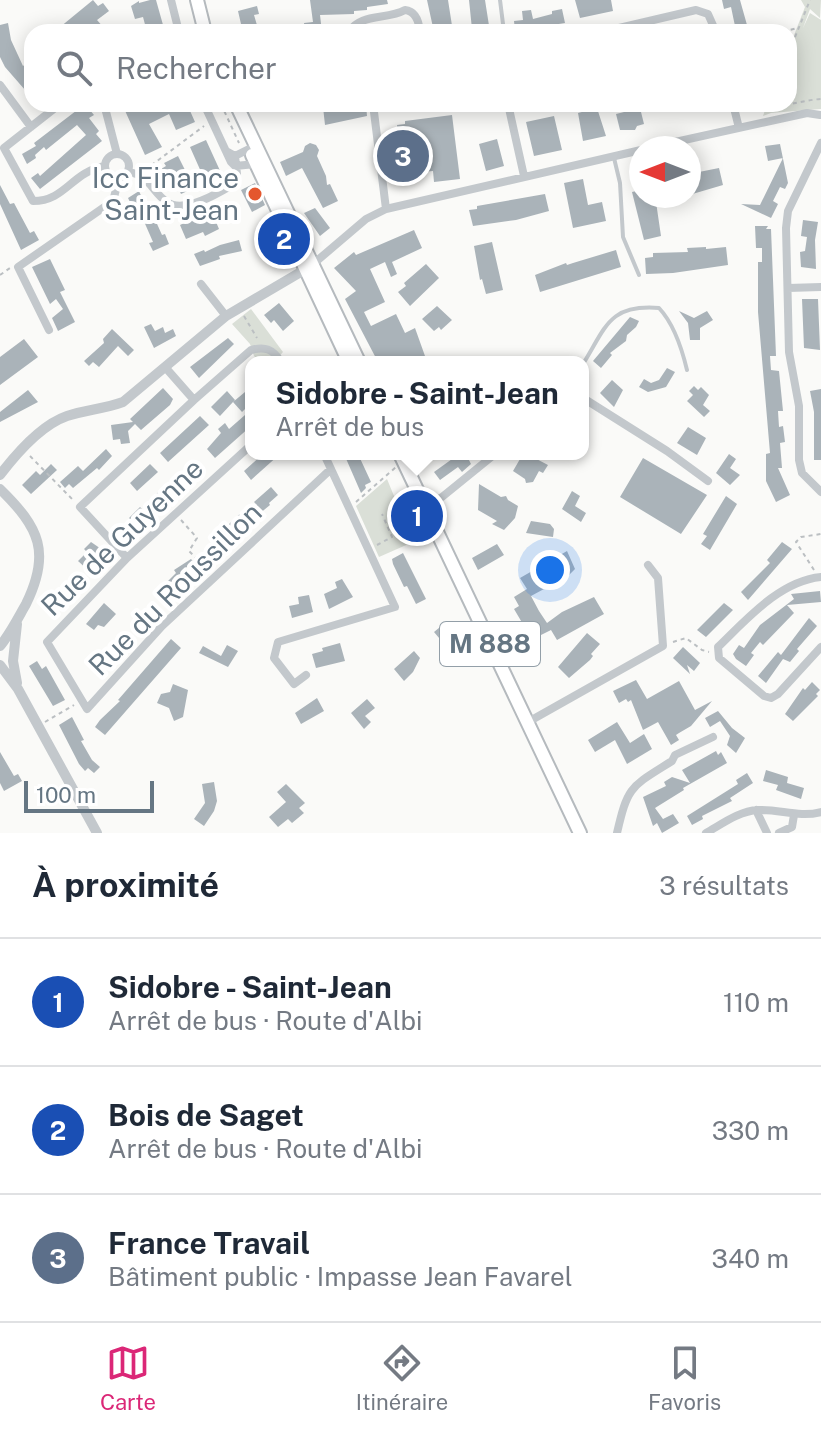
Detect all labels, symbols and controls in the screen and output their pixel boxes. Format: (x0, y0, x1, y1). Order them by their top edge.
search box (24, 24, 797, 112)
icon: search (52, 46, 96, 90)
text: Rechercher (116, 50, 277, 86)
pin: 3 (377, 126, 429, 186)
north arrow (629, 136, 701, 208)
place label: Icc Finance Saint-Jean (92, 161, 239, 226)
marker: Icc Finance Saint-Jean (246, 185, 264, 203)
pin: 2 (258, 209, 310, 269)
popup (245, 356, 589, 460)
text: Sidobre - Saint-Jean (275, 375, 559, 411)
text: Arrêt de bus (275, 411, 424, 442)
street label: Rue de Guyenne (34, 451, 209, 622)
pin: 1 (391, 486, 443, 546)
street label: Rue du Roussillon (81, 495, 268, 682)
your location (530, 550, 570, 590)
road number: M 888 (440, 622, 540, 666)
scale bar (24, 777, 154, 813)
text: 100 m (36, 782, 96, 808)
text: À proximité (32, 865, 219, 905)
text: 3 résultats (659, 870, 789, 901)
text: Sidobre - Saint-Jean (108, 969, 392, 1005)
text: 1 (52, 987, 64, 1018)
text: 110 m (723, 987, 789, 1018)
text: Arrêt de bus · Route d'Albi (108, 1005, 422, 1036)
text: Bois de Saget (108, 1097, 304, 1133)
text: 2 (50, 1115, 66, 1146)
text: 330 m (712, 1115, 789, 1146)
text: Arrêt de bus · Route d'Albi (108, 1133, 422, 1164)
text: France Travail (108, 1225, 310, 1261)
text: 3 (49, 1243, 67, 1274)
text: 340 m (712, 1243, 789, 1274)
text: Bâtiment public · Impasse Jean Favarel (108, 1261, 573, 1292)
tab: Carte (100, 1341, 156, 1415)
tab: Itinéraire (356, 1341, 448, 1415)
tab: Favoris (648, 1341, 721, 1415)

